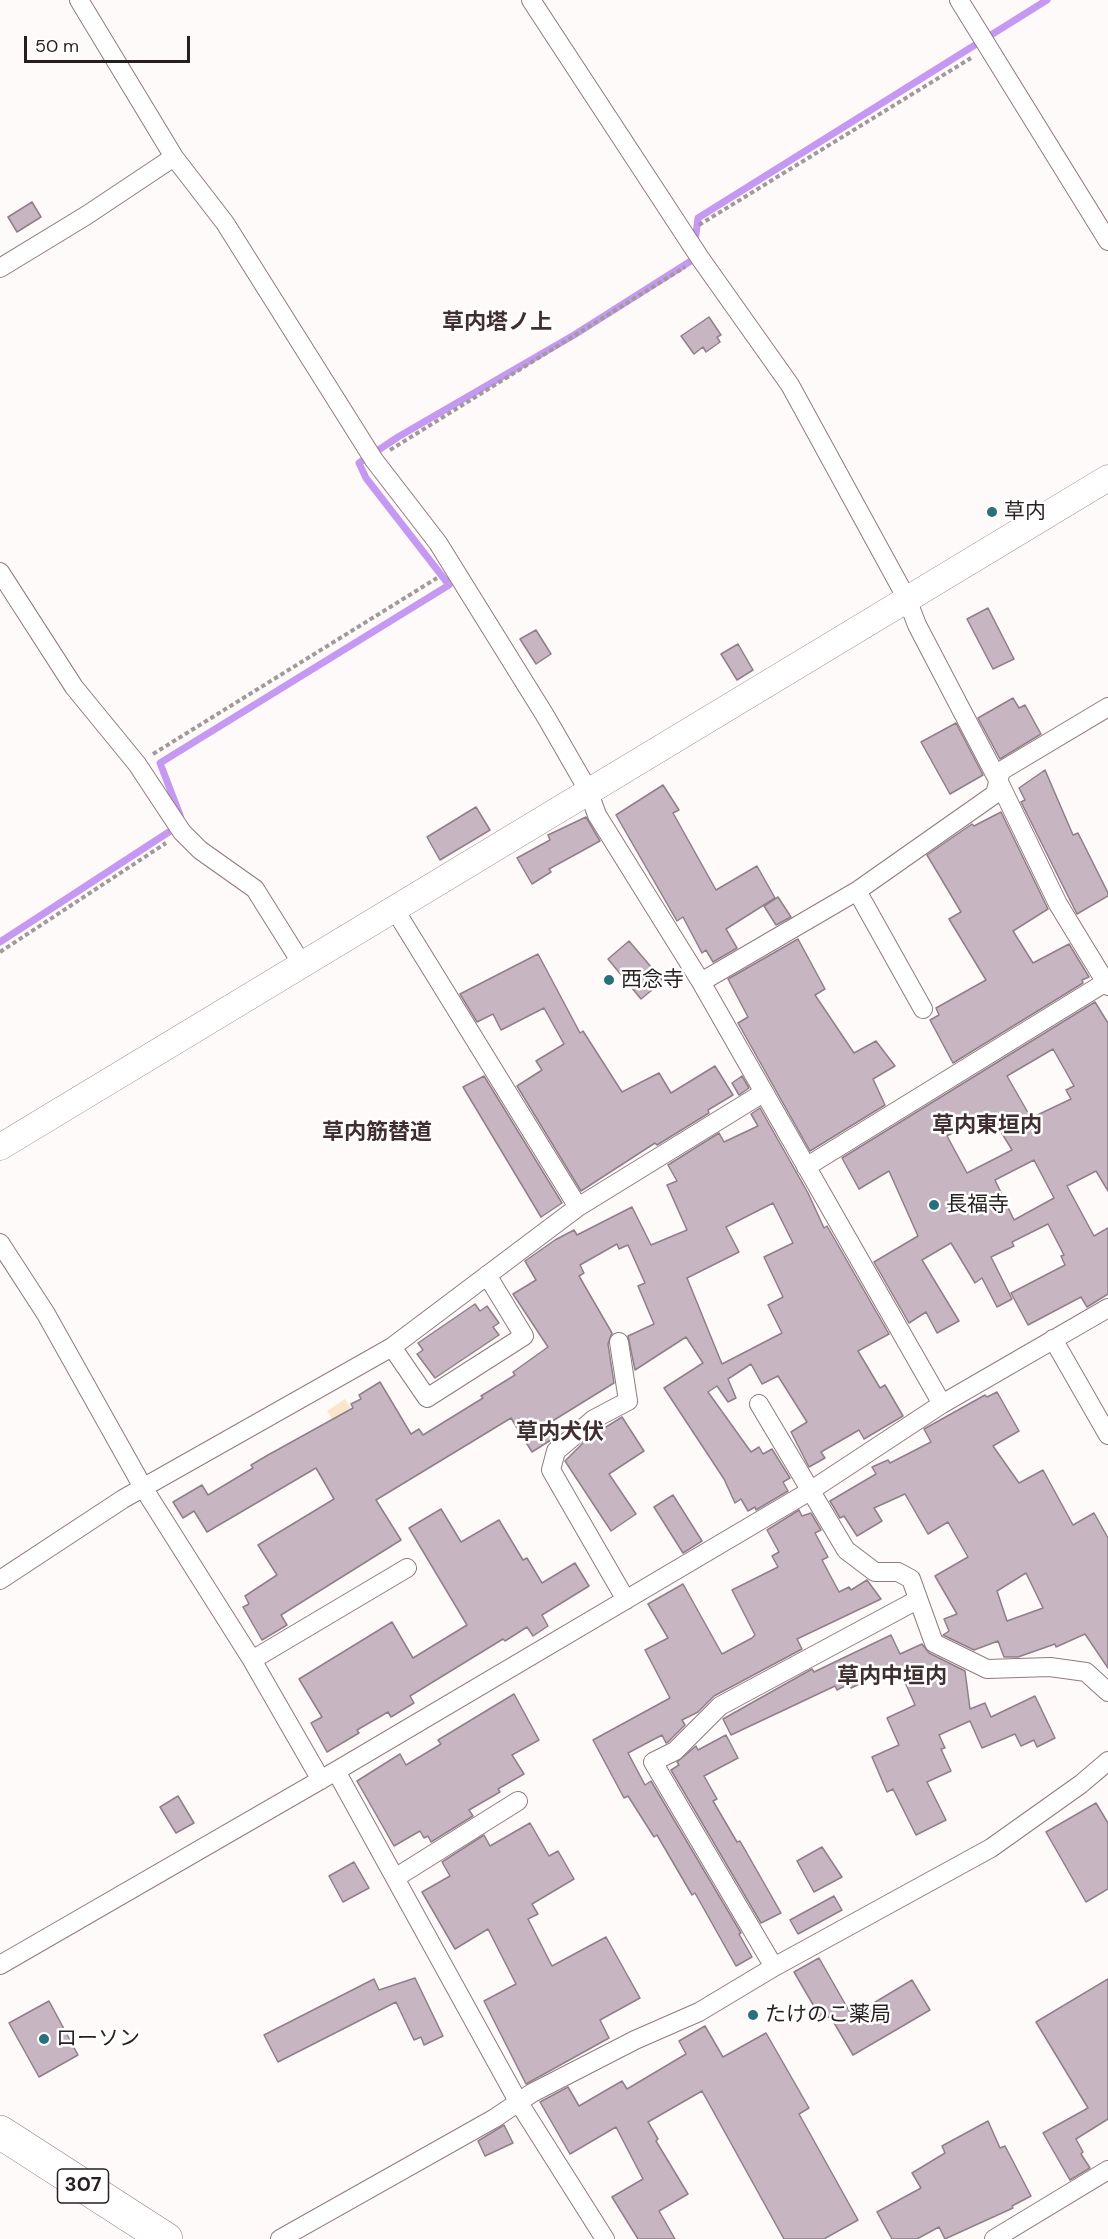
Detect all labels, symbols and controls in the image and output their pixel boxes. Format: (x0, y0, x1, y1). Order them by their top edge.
scale bar (27, 24, 194, 62)
text: 50 m (35, 34, 79, 58)
district label: 草内塔ノ上 (442, 310, 552, 336)
place label: 草内 (1004, 499, 1046, 525)
marker: 草内 (985, 505, 999, 519)
place label: 西念寺 (621, 967, 684, 993)
marker: 西念寺 (602, 973, 616, 987)
district label: 草内東垣内 (932, 1113, 1042, 1139)
district label: 草内筋替道 (322, 1120, 432, 1146)
place label: 長福寺 (946, 1192, 1009, 1218)
marker: 長福寺 (927, 1198, 941, 1212)
district label: 草内犬伏 (516, 1420, 604, 1446)
district label: 草内中垣内 (837, 1664, 947, 1690)
place label: たけのこ薬局 (765, 2002, 891, 2028)
marker: たけのこ薬局 (746, 2008, 760, 2022)
place label: ローソン (56, 2026, 140, 2052)
marker: ローソン (37, 2032, 51, 2046)
road number: 307 (58, 2169, 109, 2203)

